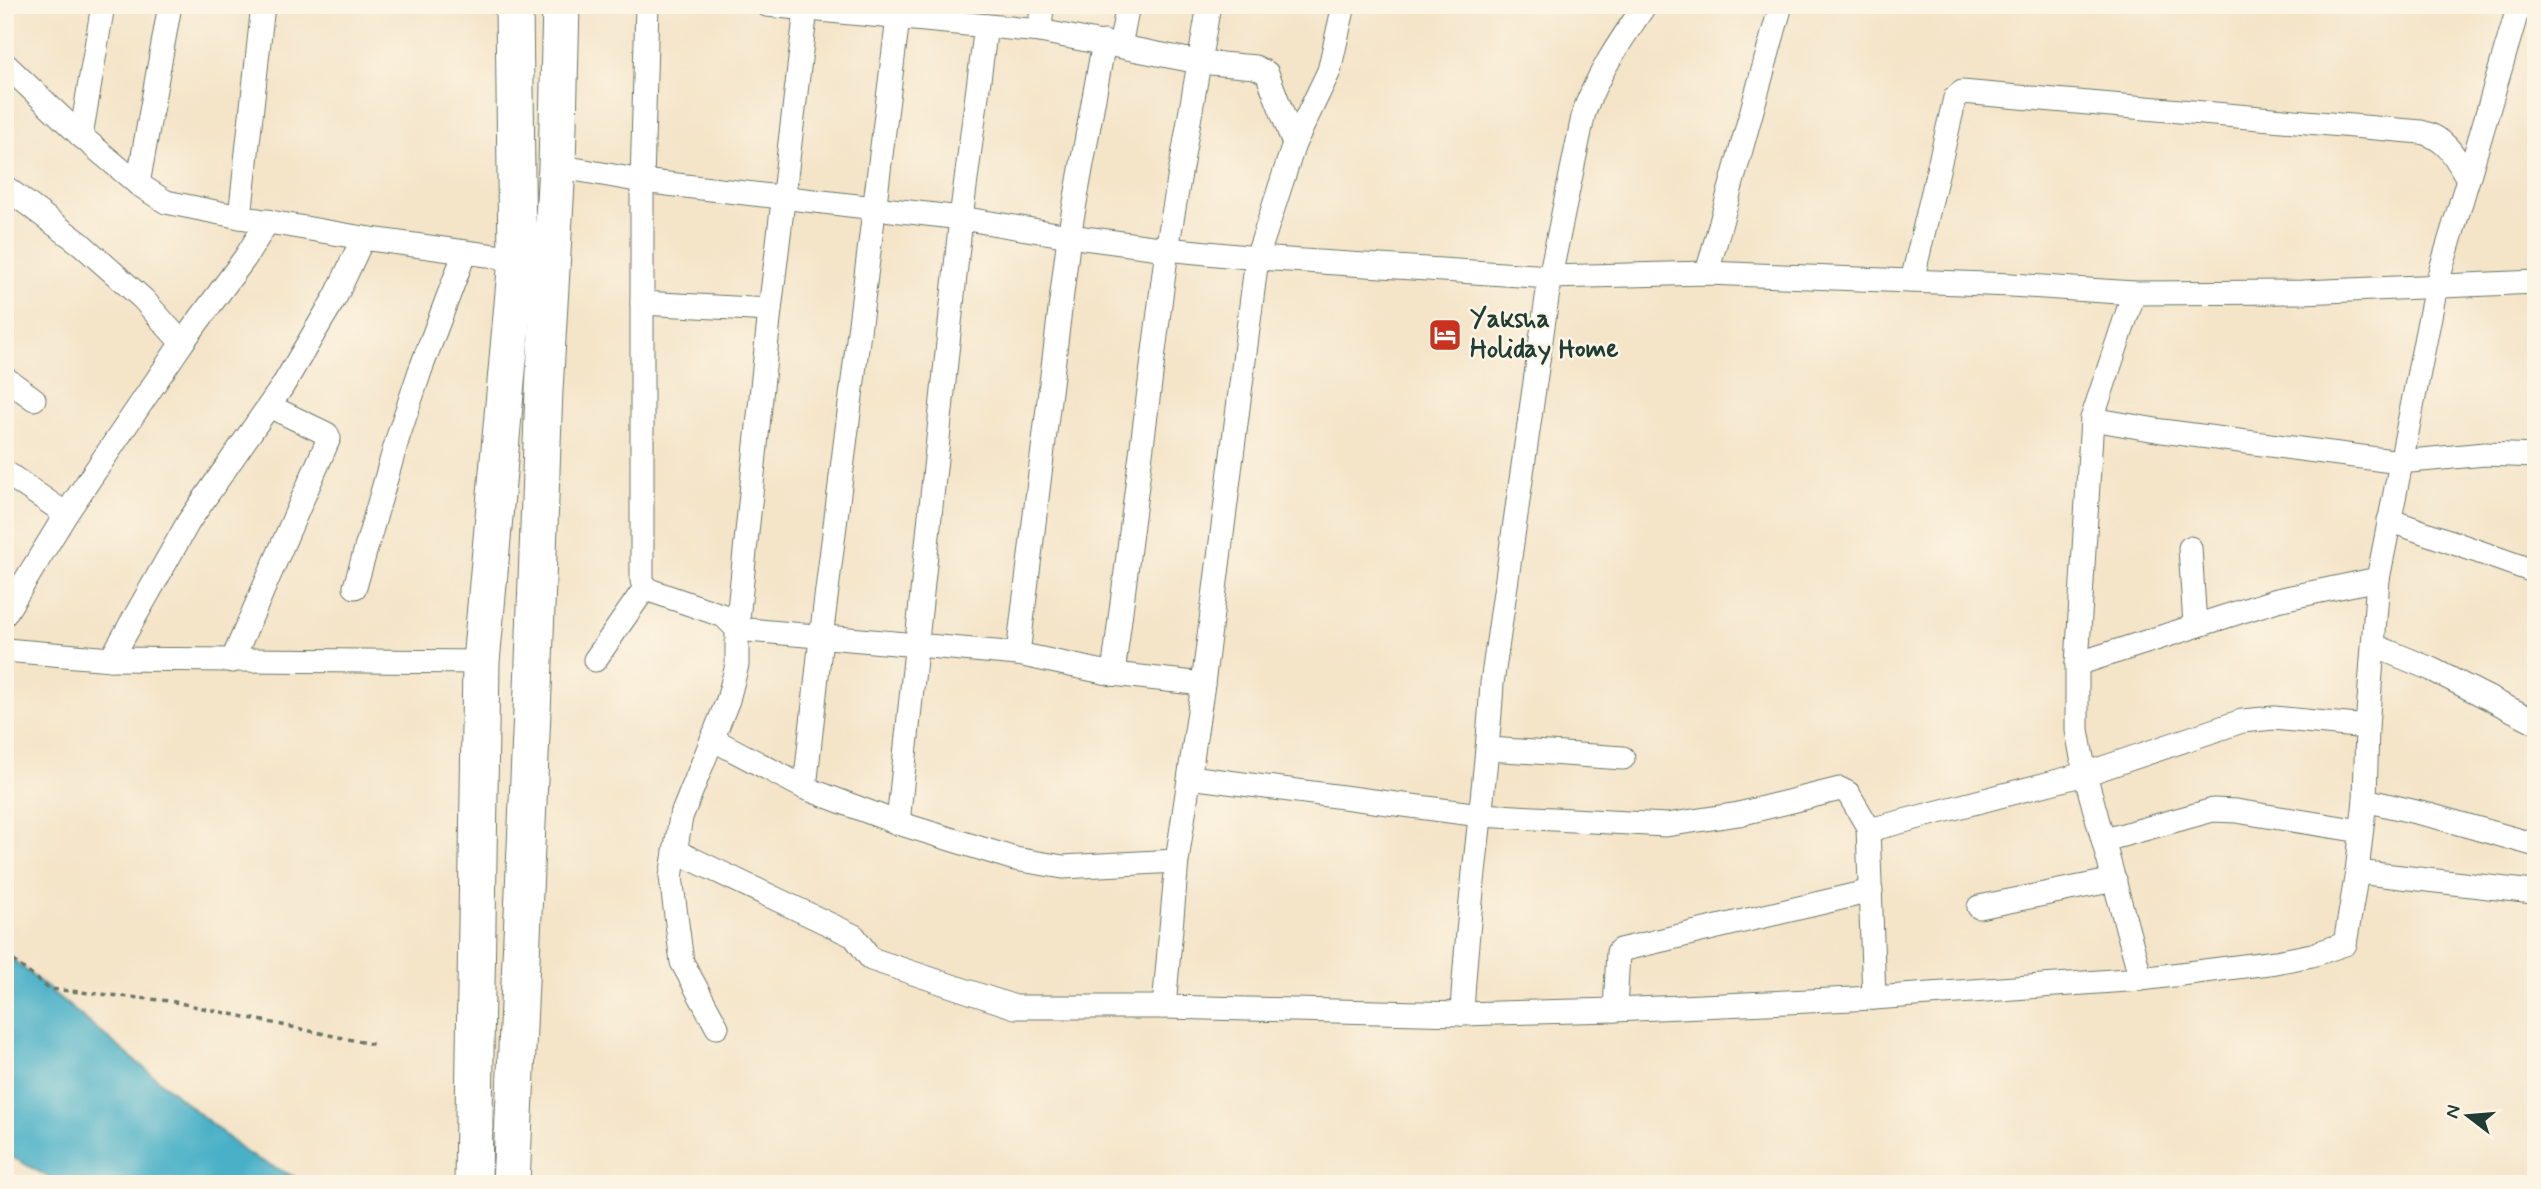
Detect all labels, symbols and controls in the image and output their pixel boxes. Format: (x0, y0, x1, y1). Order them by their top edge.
place label: Yaksha Holiday Home (1470, 303, 1618, 367)
hotel icon: Yaksha Holiday Home (1426, 316, 1464, 354)
north arrow (2432, 1080, 2502, 1150)
text: N (2439, 1102, 2467, 1121)

